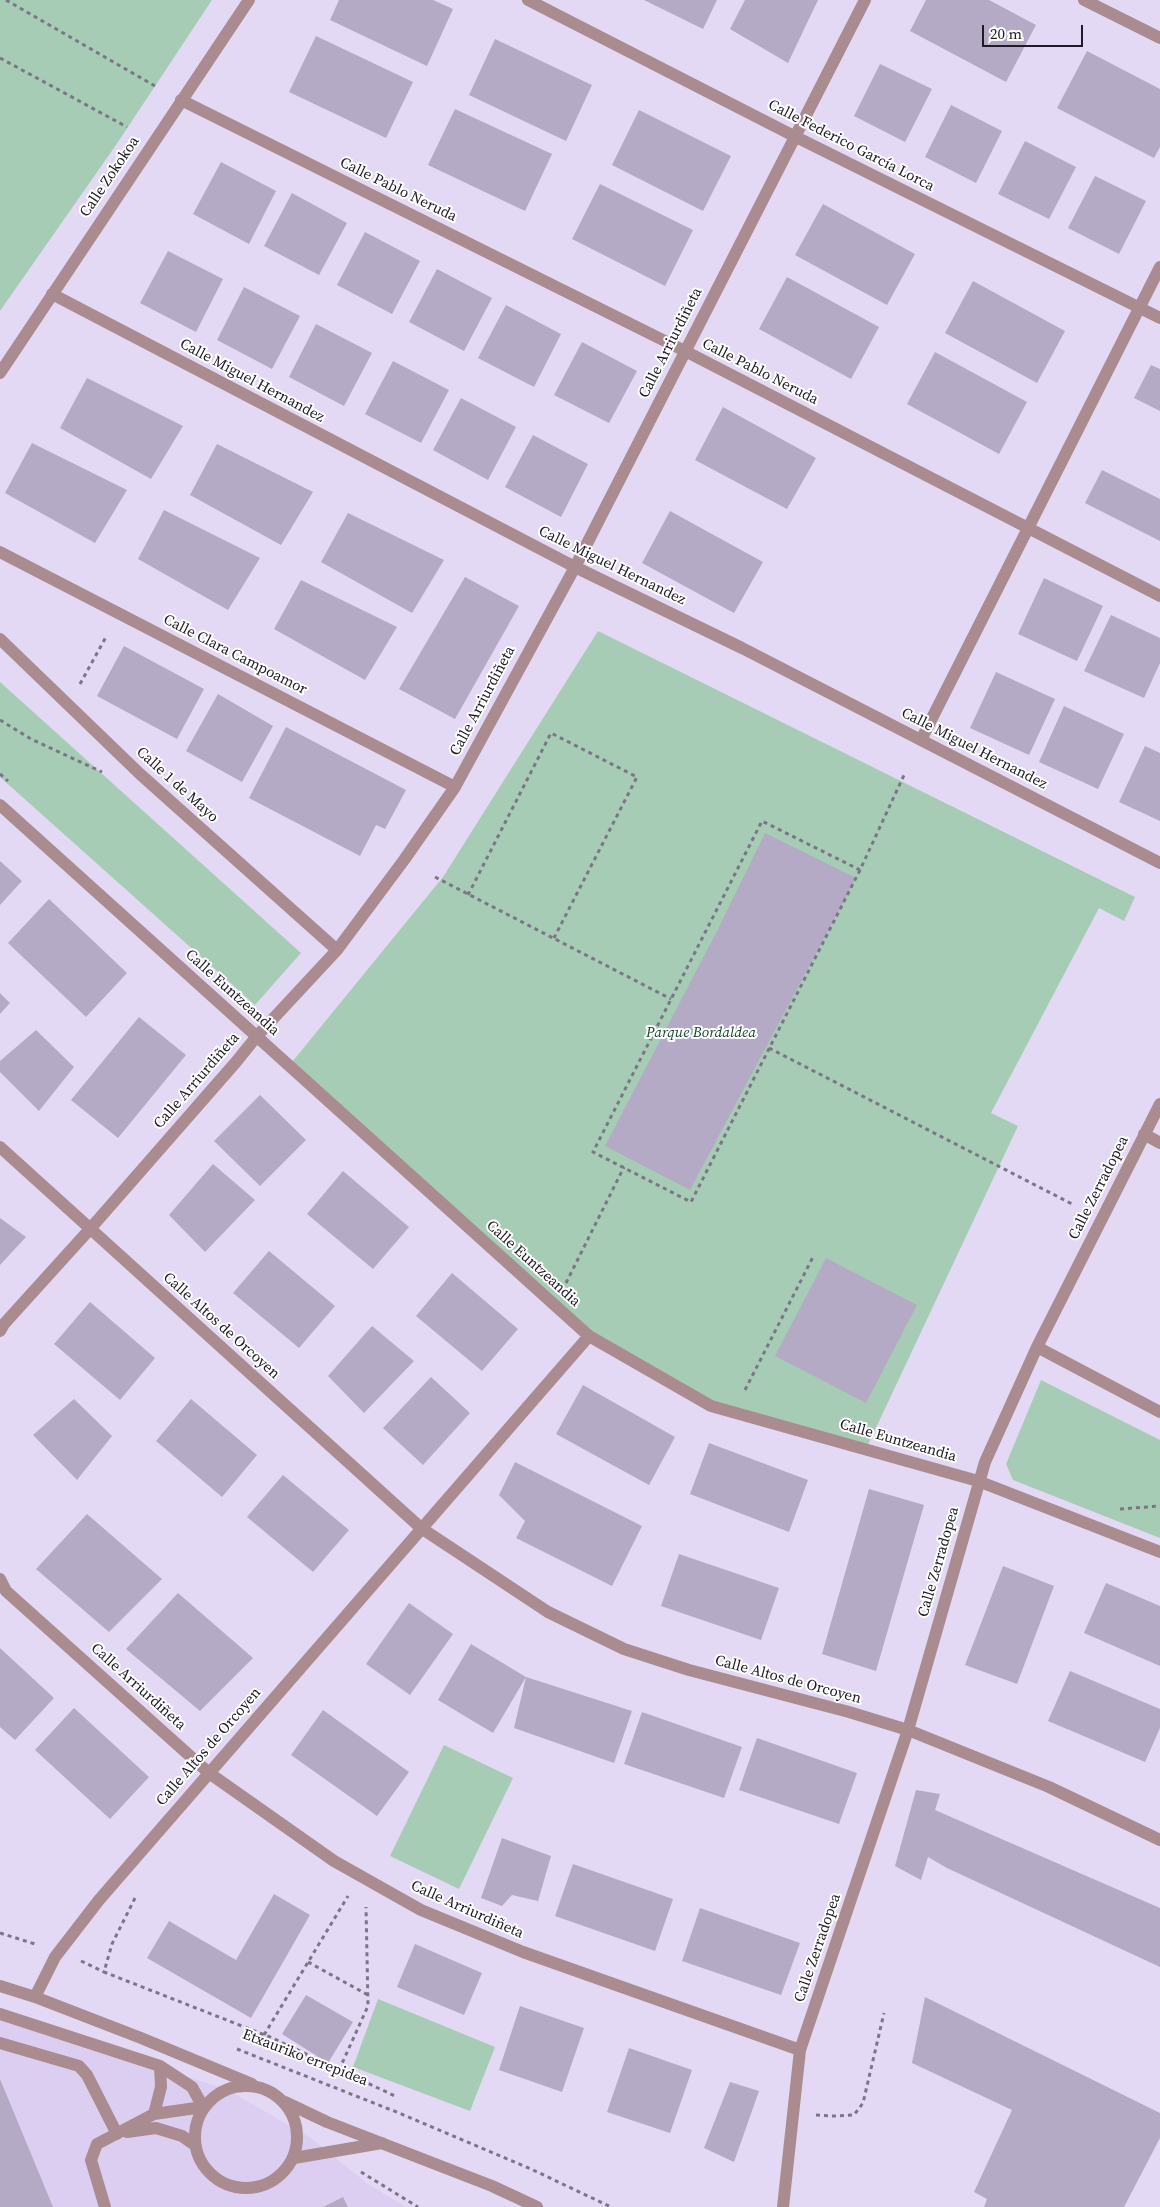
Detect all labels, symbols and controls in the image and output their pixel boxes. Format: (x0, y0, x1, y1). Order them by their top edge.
scale bar (985, 15, 1086, 47)
text: 20 m (990, 23, 1022, 44)
street label: Calle Federico García Lorca (765, 96, 937, 196)
street label: Calle Zokokoa (76, 133, 144, 221)
street label: Calle Pablo Neruda (337, 154, 459, 226)
street label: Calle Arriurdiñeta (635, 285, 707, 401)
street label: Calle Miguel Hernandez (177, 335, 327, 427)
street label: Calle Pablo Neruda (699, 335, 821, 409)
street label: Calle Miguel Hernandez (536, 523, 688, 609)
street label: Calle Clara Campoamor (160, 611, 310, 699)
street label: Calle Arriurdiñeta (447, 643, 519, 759)
street label: Calle Miguel Hernandez (898, 704, 1050, 794)
street label: Calle 1 de Mayo (132, 743, 222, 827)
street label: Calle Euntzeandia (181, 946, 283, 1040)
park label: Parque Bordaldea (646, 1024, 756, 1042)
street label: Calle Arriurdiñeta (150, 1029, 244, 1133)
street label: Calle Zerradopea (1065, 1133, 1133, 1243)
street label: Calle Euntzeandia (482, 1217, 584, 1311)
street label: Calle Altos de Orcoyen (159, 1269, 283, 1383)
street label: Calle Euntzeandia (838, 1416, 958, 1466)
street label: Calle Zerradopea (915, 1505, 963, 1619)
street label: Calle Arriurdiñeta (87, 1640, 189, 1734)
street label: Calle Altos de Orcoyen (713, 1652, 863, 1708)
street label: Calle Altos de Orcoyen (153, 1684, 265, 1810)
street label: Calle Arriurdiñeta (408, 1877, 526, 1943)
street label: Calle Zerradopea (791, 1891, 845, 2005)
street label: Etxauriko errepidea (240, 2026, 370, 2090)

